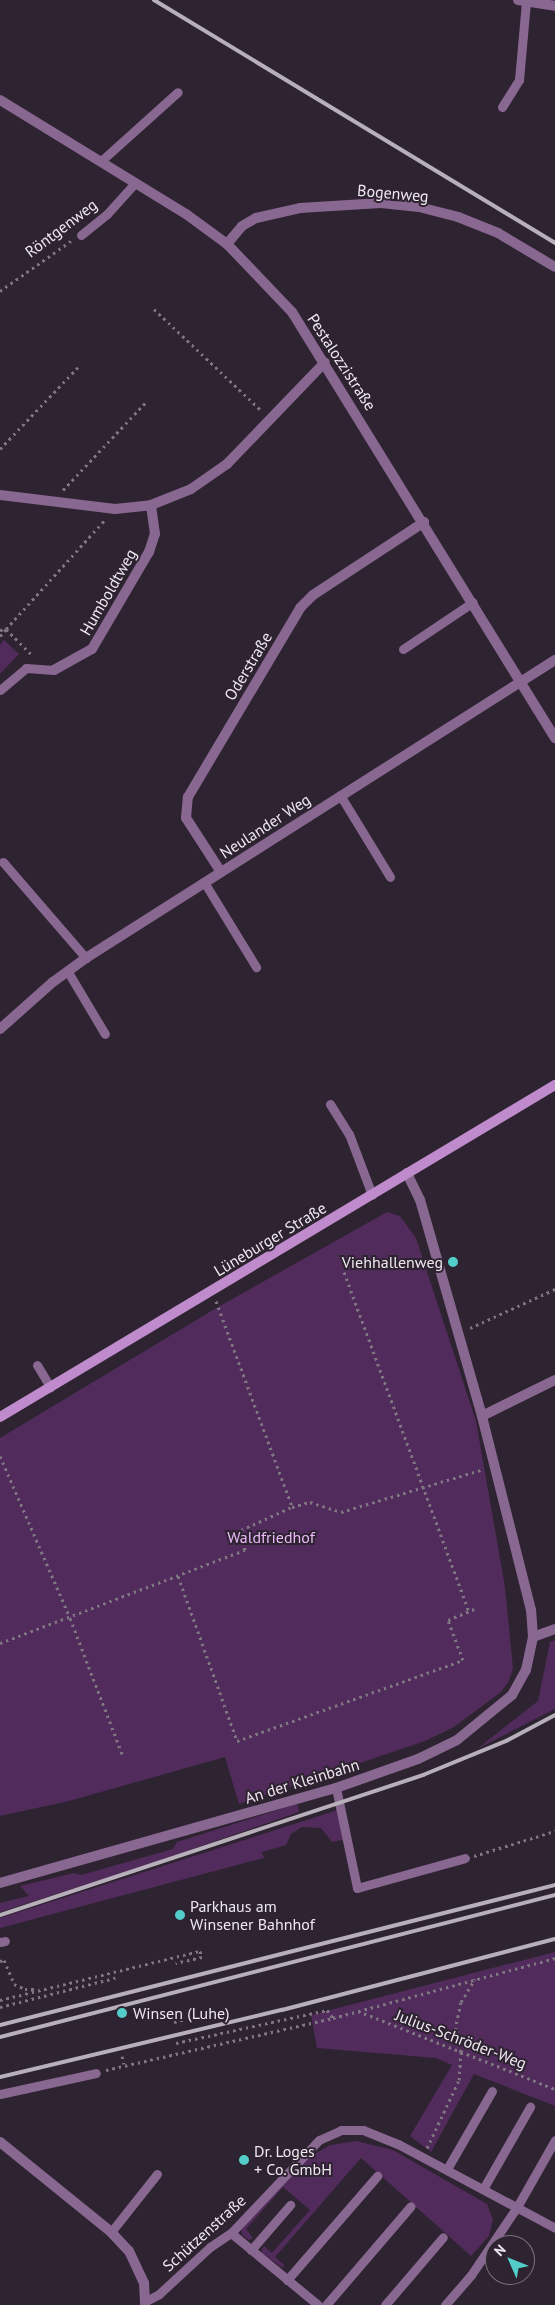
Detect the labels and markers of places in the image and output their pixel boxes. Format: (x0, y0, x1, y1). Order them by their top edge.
place label: Viehhallenweg (342, 1252, 443, 1272)
marker: Viehhallenweg (447, 1256, 459, 1268)
place label: Parkhaus am Winsener Bahnhof (190, 1896, 315, 1934)
marker: Parkhaus am Winsener Bahnhof (174, 1909, 186, 1921)
place label: Winsen (Luhe) (133, 2003, 230, 2023)
marker: Winsen (Luhe) (115, 2006, 129, 2020)
place label: Dr. Loges + Co. GmbH (254, 2141, 333, 2179)
marker: Dr. Loges + Co. GmbH (238, 2154, 250, 2166)

